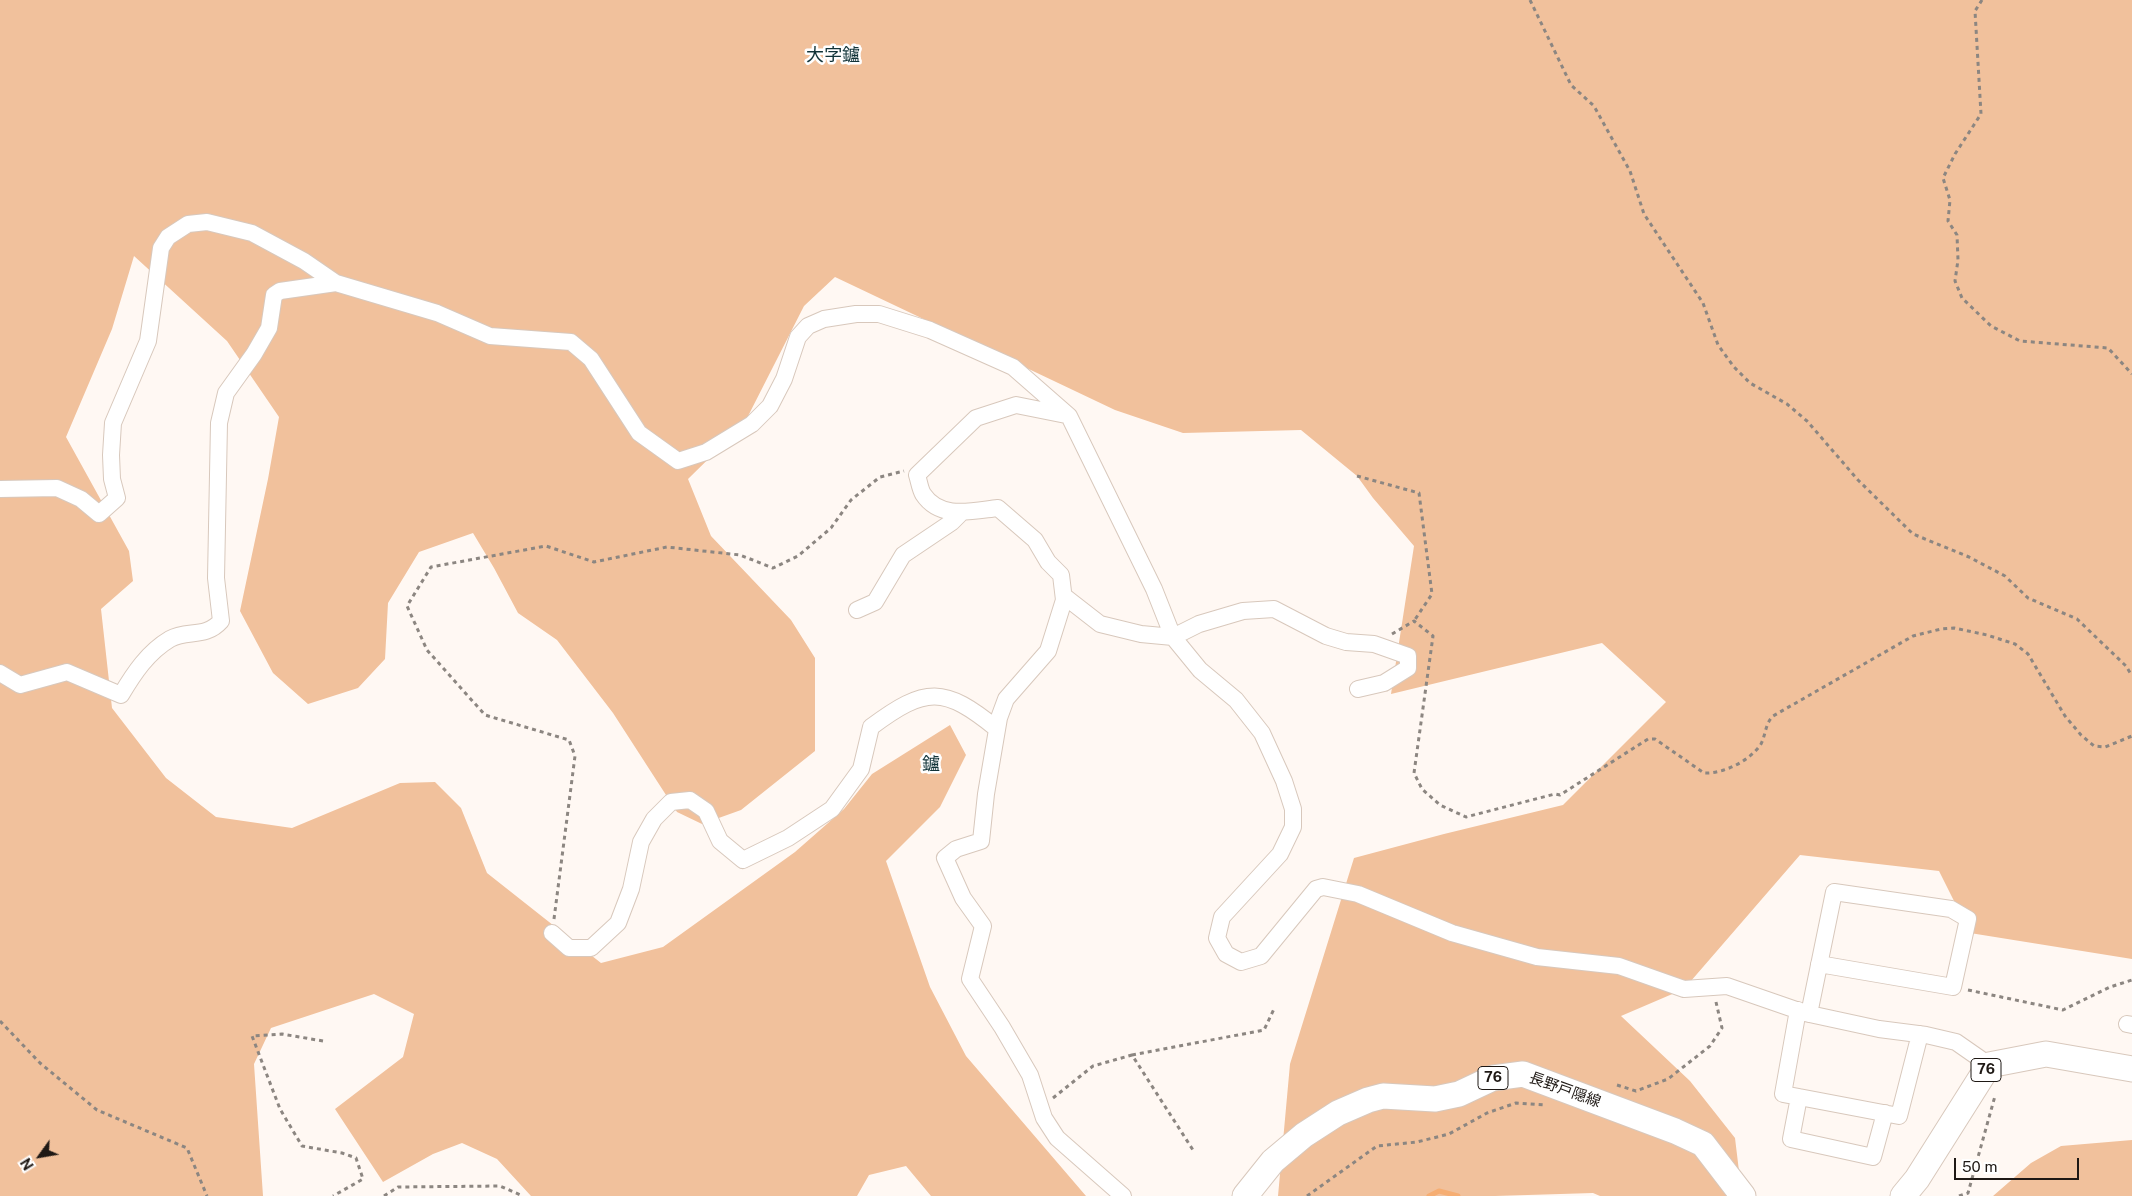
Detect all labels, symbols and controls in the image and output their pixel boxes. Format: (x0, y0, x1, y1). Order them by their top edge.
district label: 大字鑪 (806, 44, 860, 66)
district label: 鑪 (922, 753, 940, 775)
road number: 76 (1971, 1058, 2001, 1082)
road number: 76 (1478, 1066, 1508, 1090)
street label: 長野戸隠線 (1527, 1069, 1603, 1111)
north arrow (15, 1131, 65, 1181)
scale bar (1957, 1148, 2082, 1180)
text: N (18, 1155, 37, 1173)
text: 50 m (1962, 1158, 1997, 1175)

